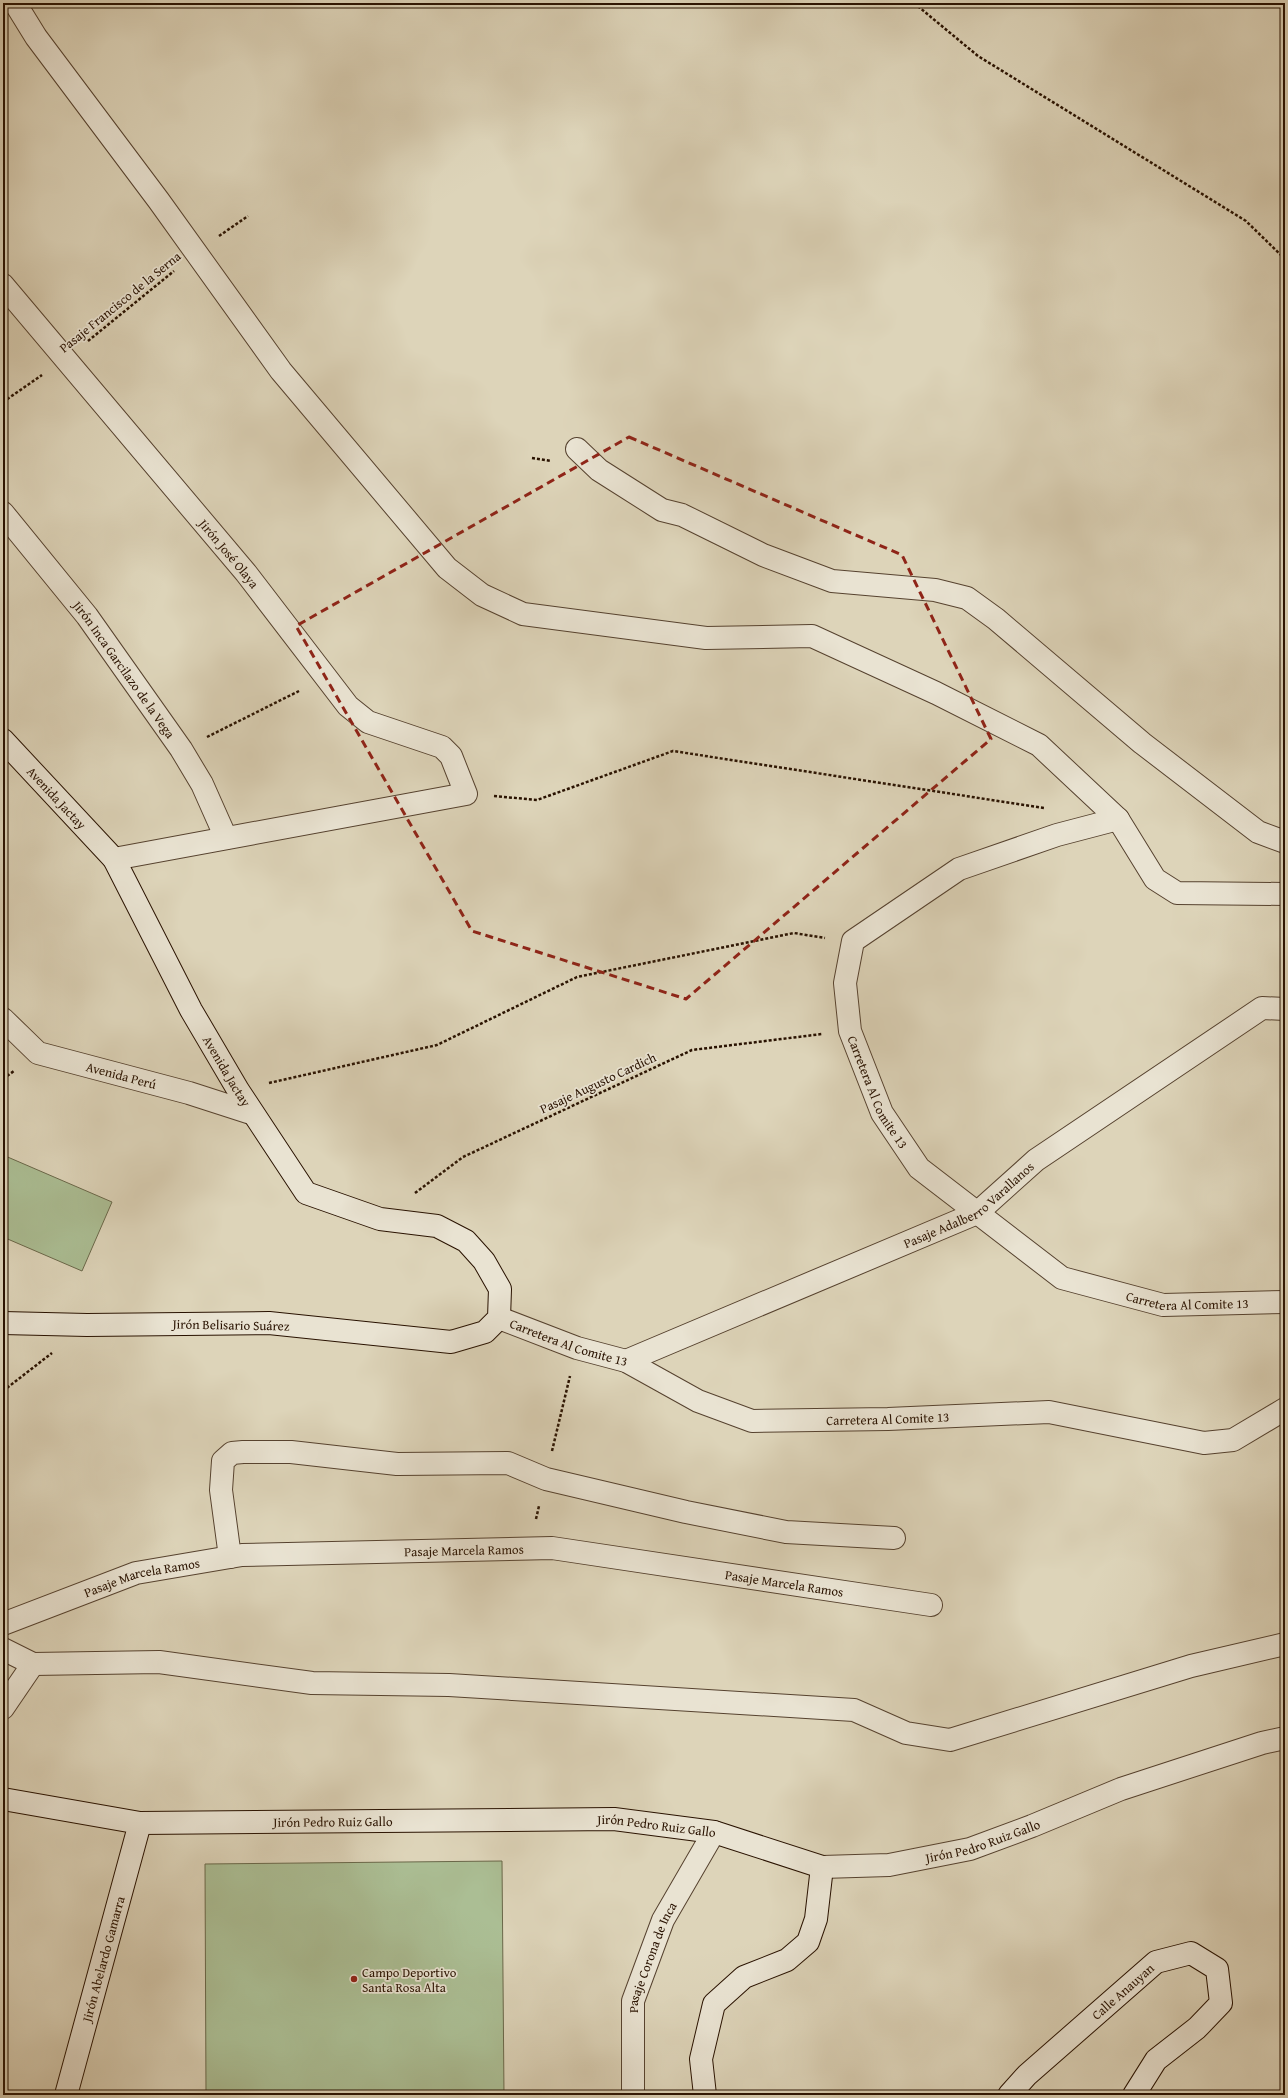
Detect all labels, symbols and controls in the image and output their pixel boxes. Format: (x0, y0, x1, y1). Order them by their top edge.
street label: Pasaje Francisco de la Serna (55, 246, 186, 357)
street label: Jirón José Olaya (193, 513, 264, 593)
street label: Jirón Inca Garcilazo de la Vega (67, 595, 180, 743)
street label: Avenida Jactay (23, 762, 91, 834)
street label: Avenida Jactay (198, 1032, 256, 1111)
street label: Carretera Al Comite 13 (843, 1033, 913, 1152)
street label: Pasaje Augusto Cardich (537, 1047, 660, 1118)
street label: Avenida Perú (84, 1057, 159, 1093)
street label: Pasaje Adalberro Varallanos (900, 1157, 1038, 1252)
street label: Carretera Al Comite 13 (1124, 1286, 1249, 1315)
street label: Jirón Belisario Suárez (170, 1314, 290, 1336)
street label: Carretera Al Comite 13 (507, 1314, 630, 1371)
street label: Carretera Al Comite 13 (826, 1407, 950, 1429)
street label: Pasaje Marcela Ramos (404, 1539, 524, 1561)
street label: Pasaje Marcela Ramos (81, 1553, 201, 1602)
street label: Pasaje Marcela Ramos (724, 1565, 845, 1601)
street label: Jirón Pedro Ruiz Gallo (595, 1809, 717, 1842)
street label: Jirón Pedro Ruiz Gallo (271, 1811, 393, 1831)
street label: Jirón Pedro Ruiz Gallo (922, 1814, 1043, 1867)
street label: Jirón Abelardo Gamarra (76, 1893, 129, 2026)
street label: Pasaje Corona de Inca (624, 1898, 681, 2013)
street label: Calle Anauyan (1087, 1958, 1159, 2024)
place label: Campo Deportivo Santa Rosa Alta (362, 1963, 457, 1997)
marker: Campo Deportivo Santa Rosa Alta (349, 1974, 359, 1984)

